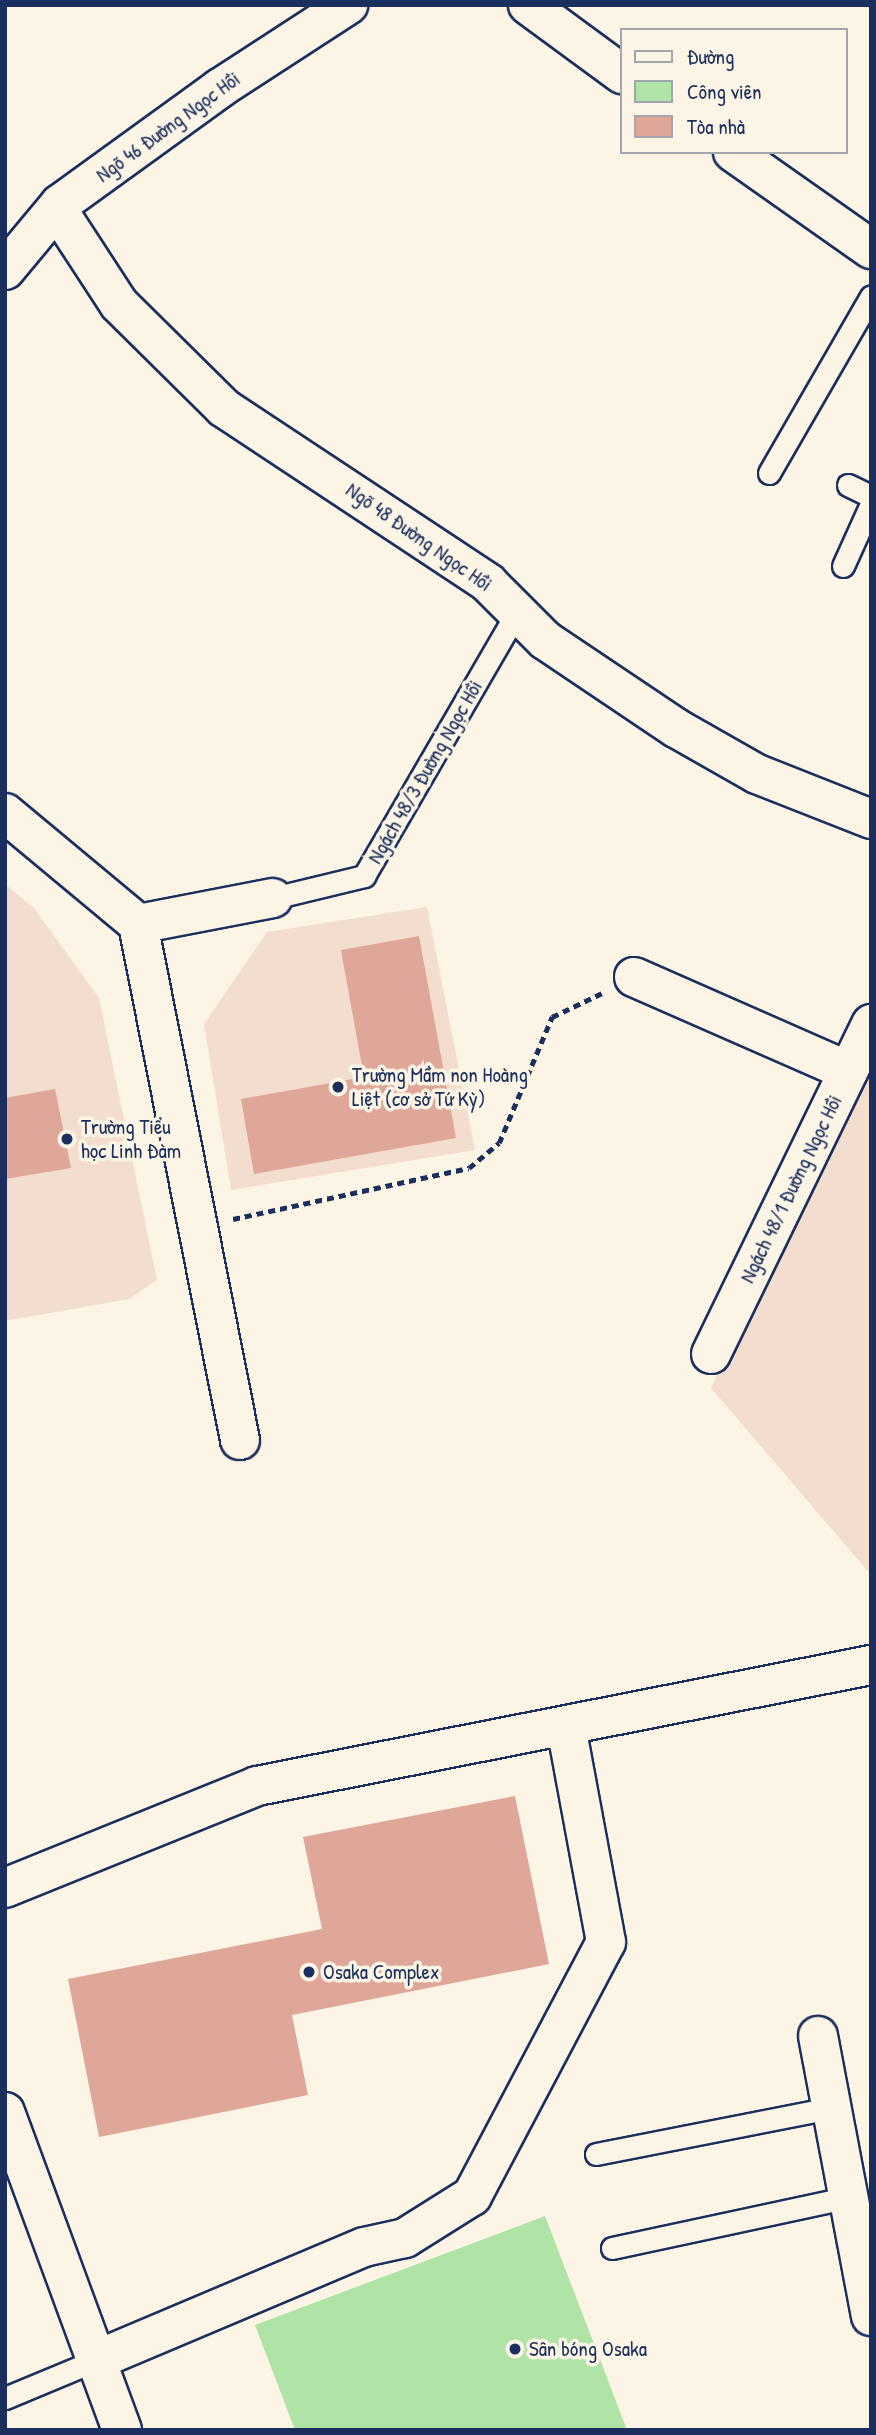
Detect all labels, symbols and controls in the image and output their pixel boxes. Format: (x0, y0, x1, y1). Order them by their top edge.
legend (620, 28, 848, 154)
text: Đường (687, 42, 734, 71)
street label: Ngõ 46 Đường Ngọc Hồi (91, 66, 245, 188)
text: Công viên (687, 77, 762, 106)
text: Tòa nhà (687, 112, 745, 141)
street label: Ngõ 48 Đường Ngọc Hồi (341, 477, 497, 597)
street label: Ngách 48/3 Đường Ngọc Hồi (362, 676, 488, 868)
place label: Trường Mầm non Hoàng Liệt (cơ sở Tứ Kỳ) (352, 1062, 528, 1112)
marker: Trường Mầm non Hoàng Liệt (cơ sở Tứ Kỳ) (330, 1079, 346, 1095)
street label: Ngách 48/1 Đường Ngọc Hồi (735, 1091, 847, 1287)
place label: Trường Tiểu học Linh Đàm (81, 1114, 181, 1164)
marker: Trường Tiểu học Linh Đàm (59, 1131, 75, 1147)
place label: Osaka Complex (323, 1959, 439, 1985)
marker: Osaka Complex (301, 1964, 317, 1980)
place label: Sân bóng Osaka (529, 2336, 647, 2362)
marker: Sân bóng Osaka (507, 2341, 523, 2357)

